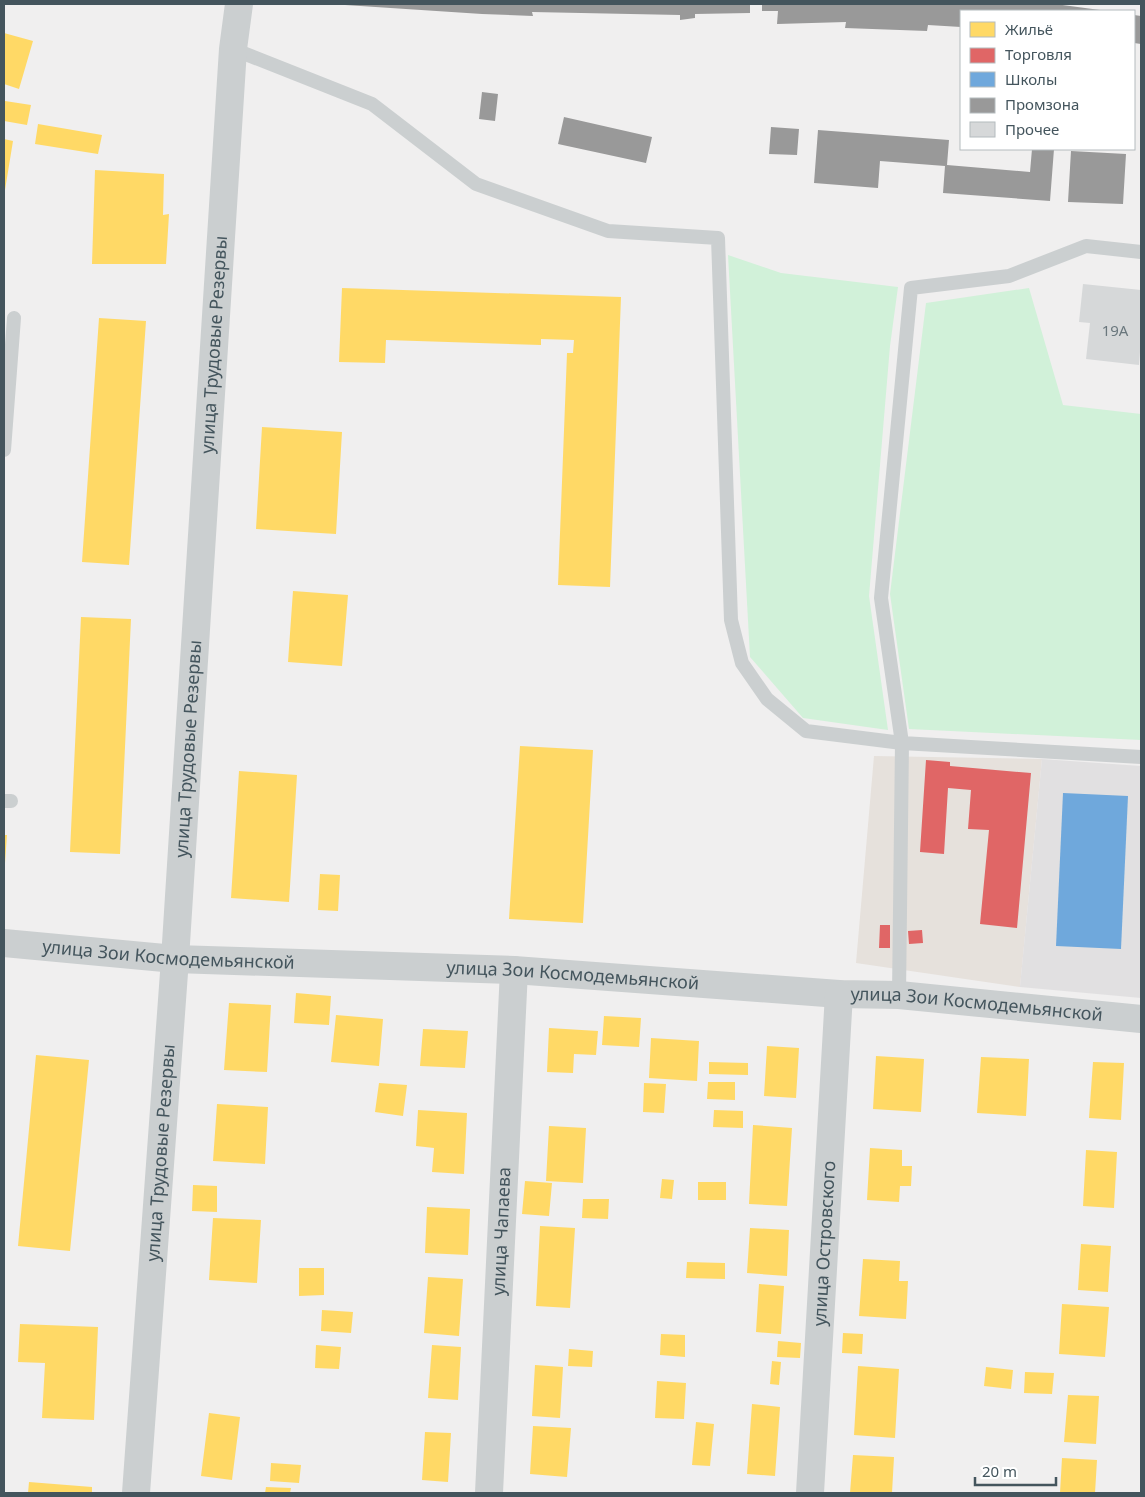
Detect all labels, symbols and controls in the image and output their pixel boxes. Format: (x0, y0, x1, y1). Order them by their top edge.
legend (960, 10, 1135, 150)
text: Жильё (1005, 19, 1053, 39)
text: Торговля (1005, 44, 1072, 64)
text: Школы (1005, 69, 1057, 89)
text: Промзона (1005, 94, 1079, 114)
text: Прочее (1005, 119, 1059, 139)
street label: улица Трудовые Резервы (194, 235, 232, 454)
house number: 19А (1102, 320, 1129, 340)
street label: улица Трудовые Резервы (168, 639, 206, 858)
street label: улица Зои Космодемьянской (41, 934, 295, 974)
street label: улица Зои Космодемьянской (446, 955, 700, 995)
street label: улица Зои Космодемьянской (850, 981, 1104, 1026)
street label: улица Трудовые Резервы (140, 1043, 180, 1262)
street label: улица Островского (807, 1160, 840, 1327)
street label: улица Чапаева (485, 1166, 516, 1296)
scale bar (975, 1454, 1056, 1486)
text: 20 m (982, 1461, 1017, 1481)

